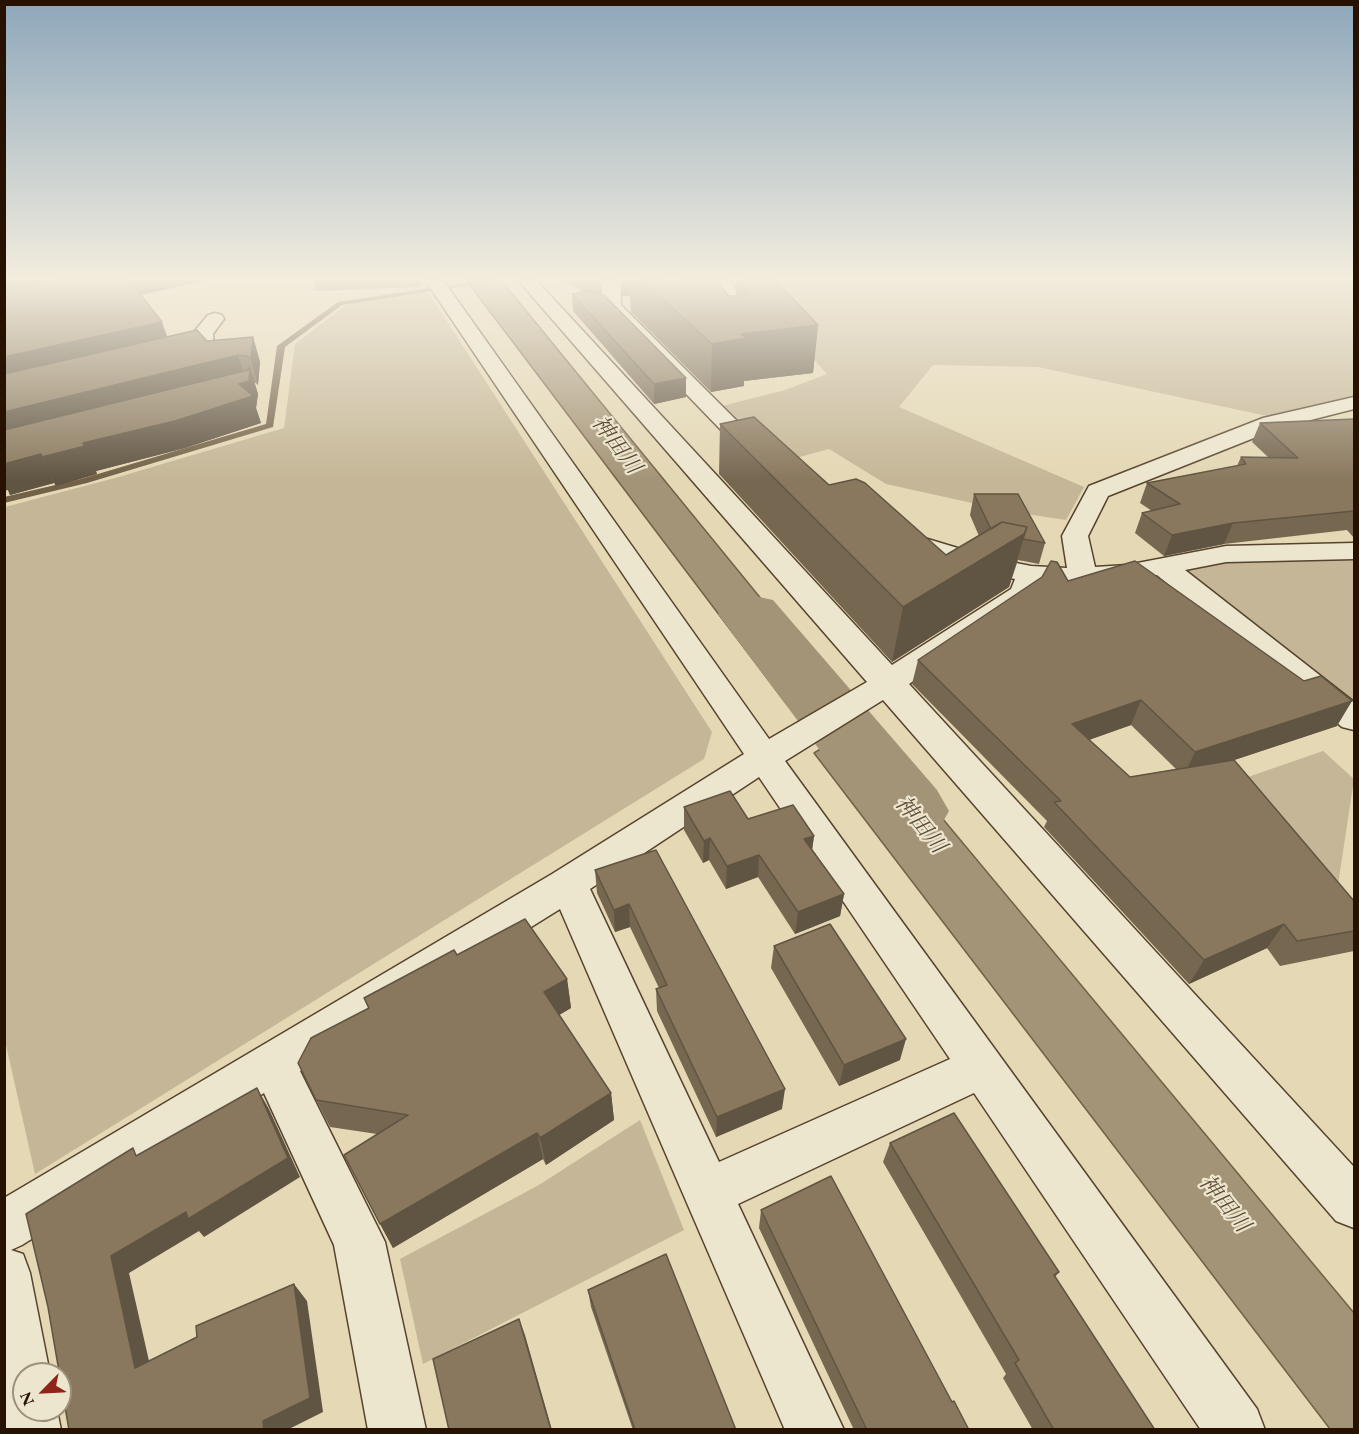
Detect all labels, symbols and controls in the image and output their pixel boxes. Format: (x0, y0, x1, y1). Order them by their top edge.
water label: 神田川 (586, 411, 646, 479)
water label: 神田川 (889, 791, 951, 859)
water label: 神田川 (1193, 1170, 1255, 1238)
north arrow (12, 1362, 72, 1422)
text: N (15, 1389, 39, 1409)

